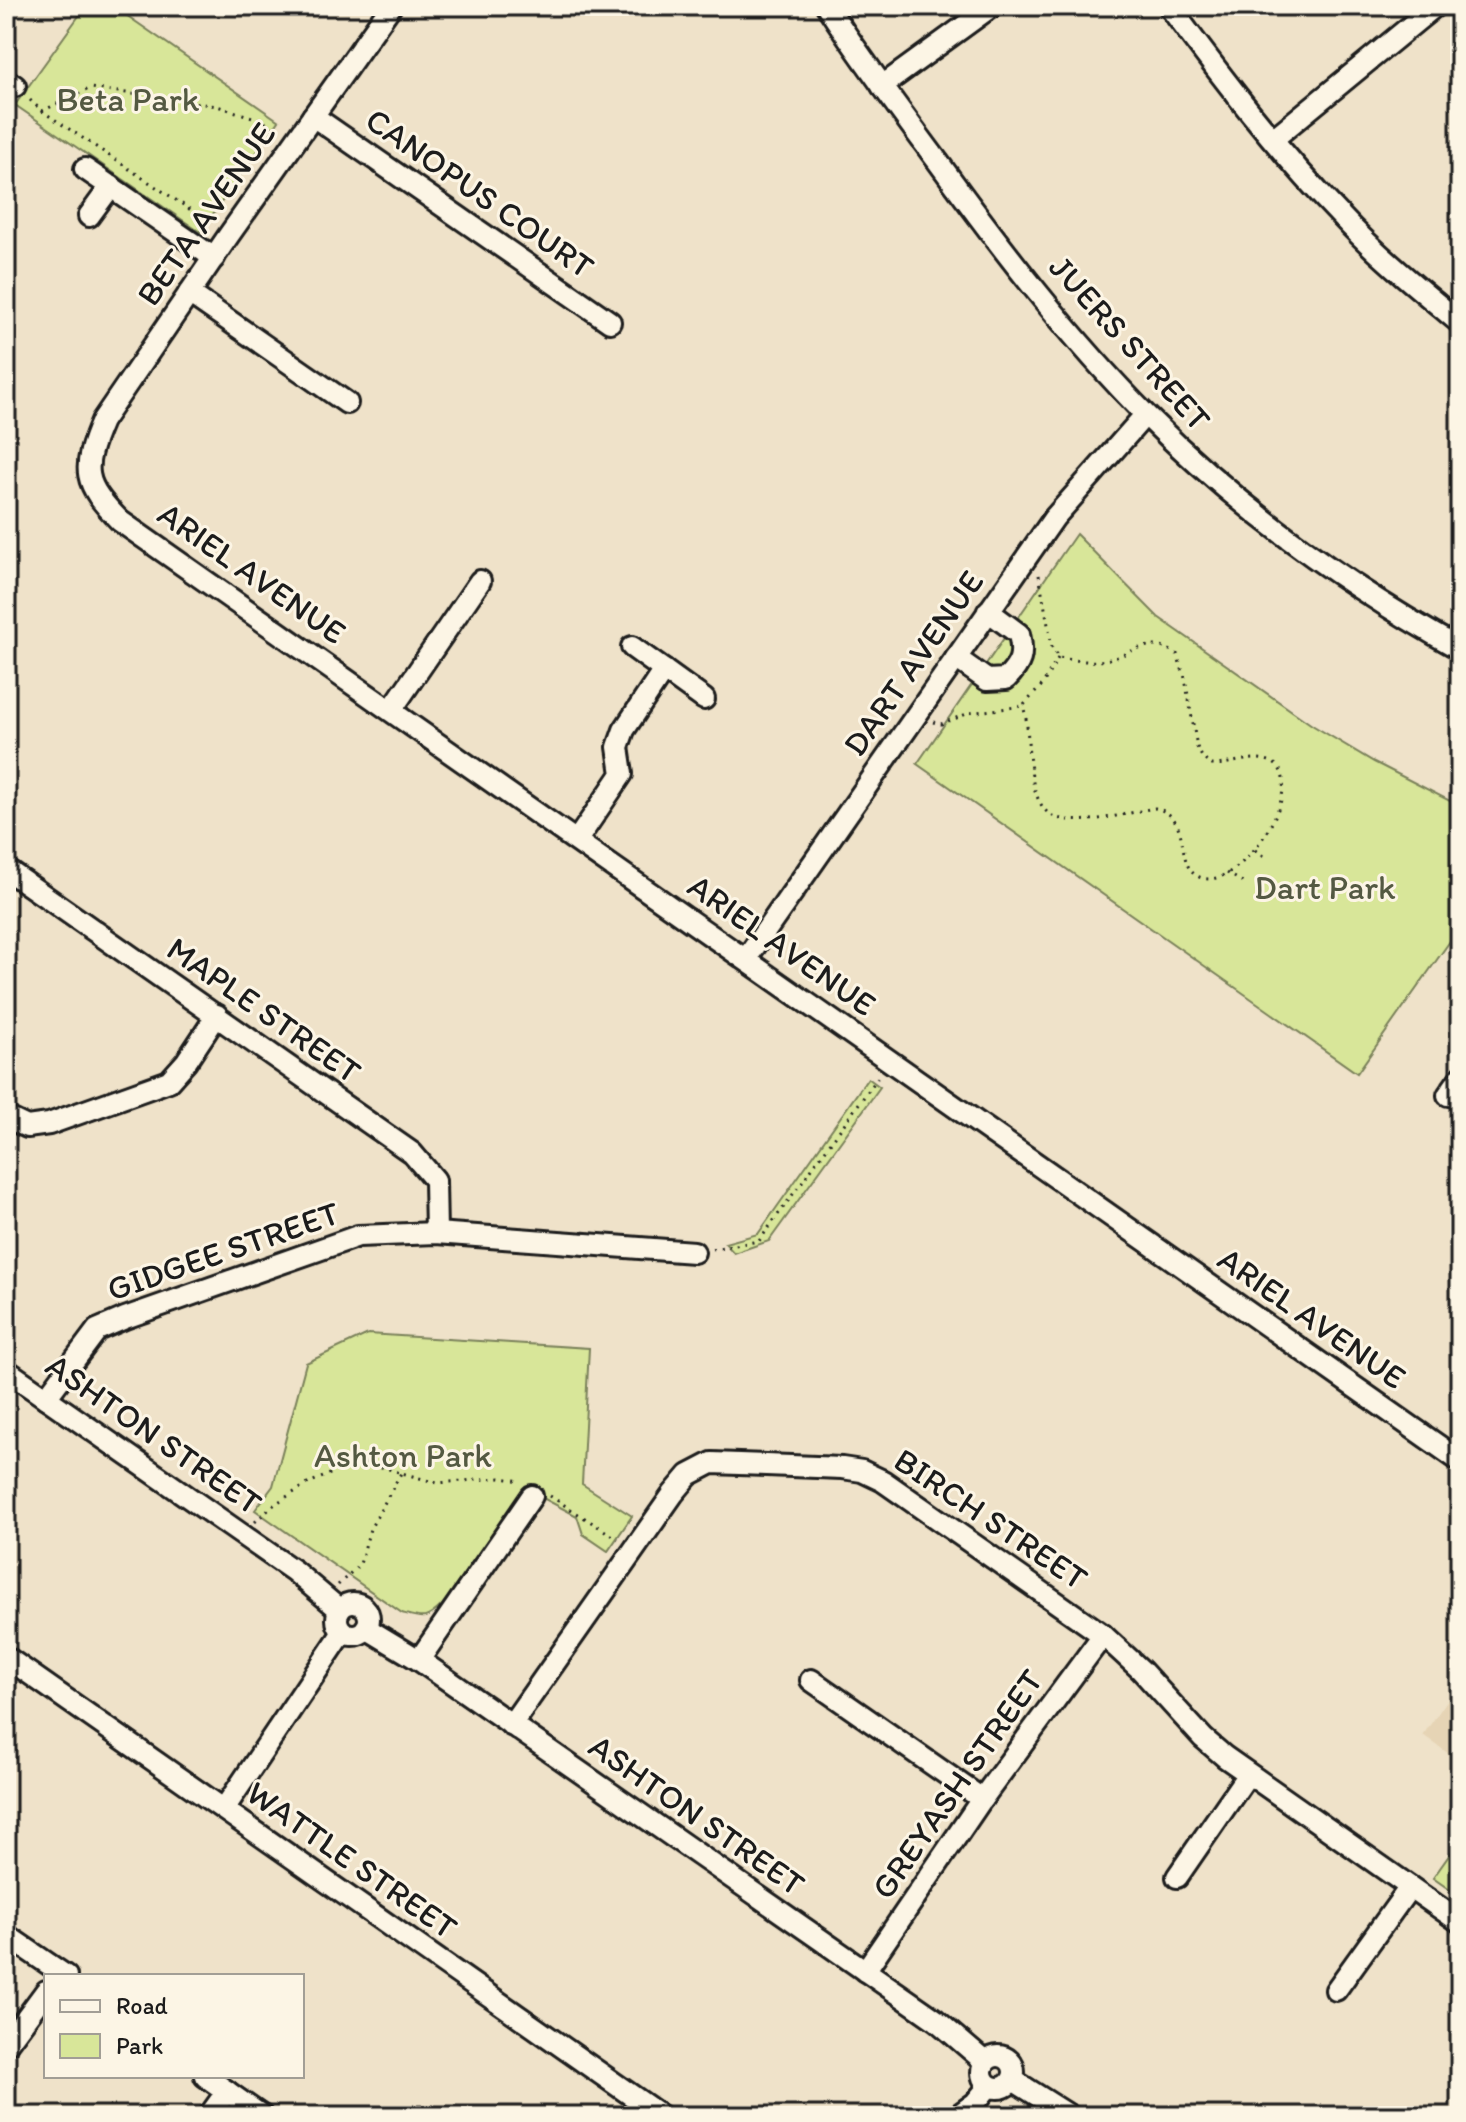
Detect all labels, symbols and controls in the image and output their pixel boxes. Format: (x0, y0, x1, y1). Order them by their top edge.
park label: Beta Park (57, 79, 200, 120)
street label: CANOPUS COURT (358, 99, 602, 287)
street label: BETA AVENUE (128, 115, 284, 313)
street label: JUERS STREET (1040, 247, 1220, 439)
street label: ARIEL AVENUE (150, 493, 354, 653)
street label: DART AVENUE (834, 562, 992, 764)
street label: ARIEL AVENUE (680, 865, 884, 1025)
park label: Dart Park (1254, 867, 1396, 908)
street label: MAPLE STREET (159, 928, 369, 1092)
street label: GIDGEE STREET (102, 1192, 344, 1310)
street label: ARIEL AVENUE (1210, 1238, 1414, 1398)
street label: ASHTON STREET (38, 1344, 270, 1524)
park label: Ashton Park (314, 1435, 492, 1476)
street label: BIRCH STREET (887, 1439, 1095, 1599)
street label: GREYASH STREET (863, 1661, 1051, 1907)
street label: ASHTON STREET (581, 1725, 813, 1905)
street label: WATTLE STREET (239, 1772, 465, 1948)
legend (44, 1974, 304, 2078)
text: Road (116, 1991, 168, 2020)
text: Park (116, 2031, 163, 2060)

